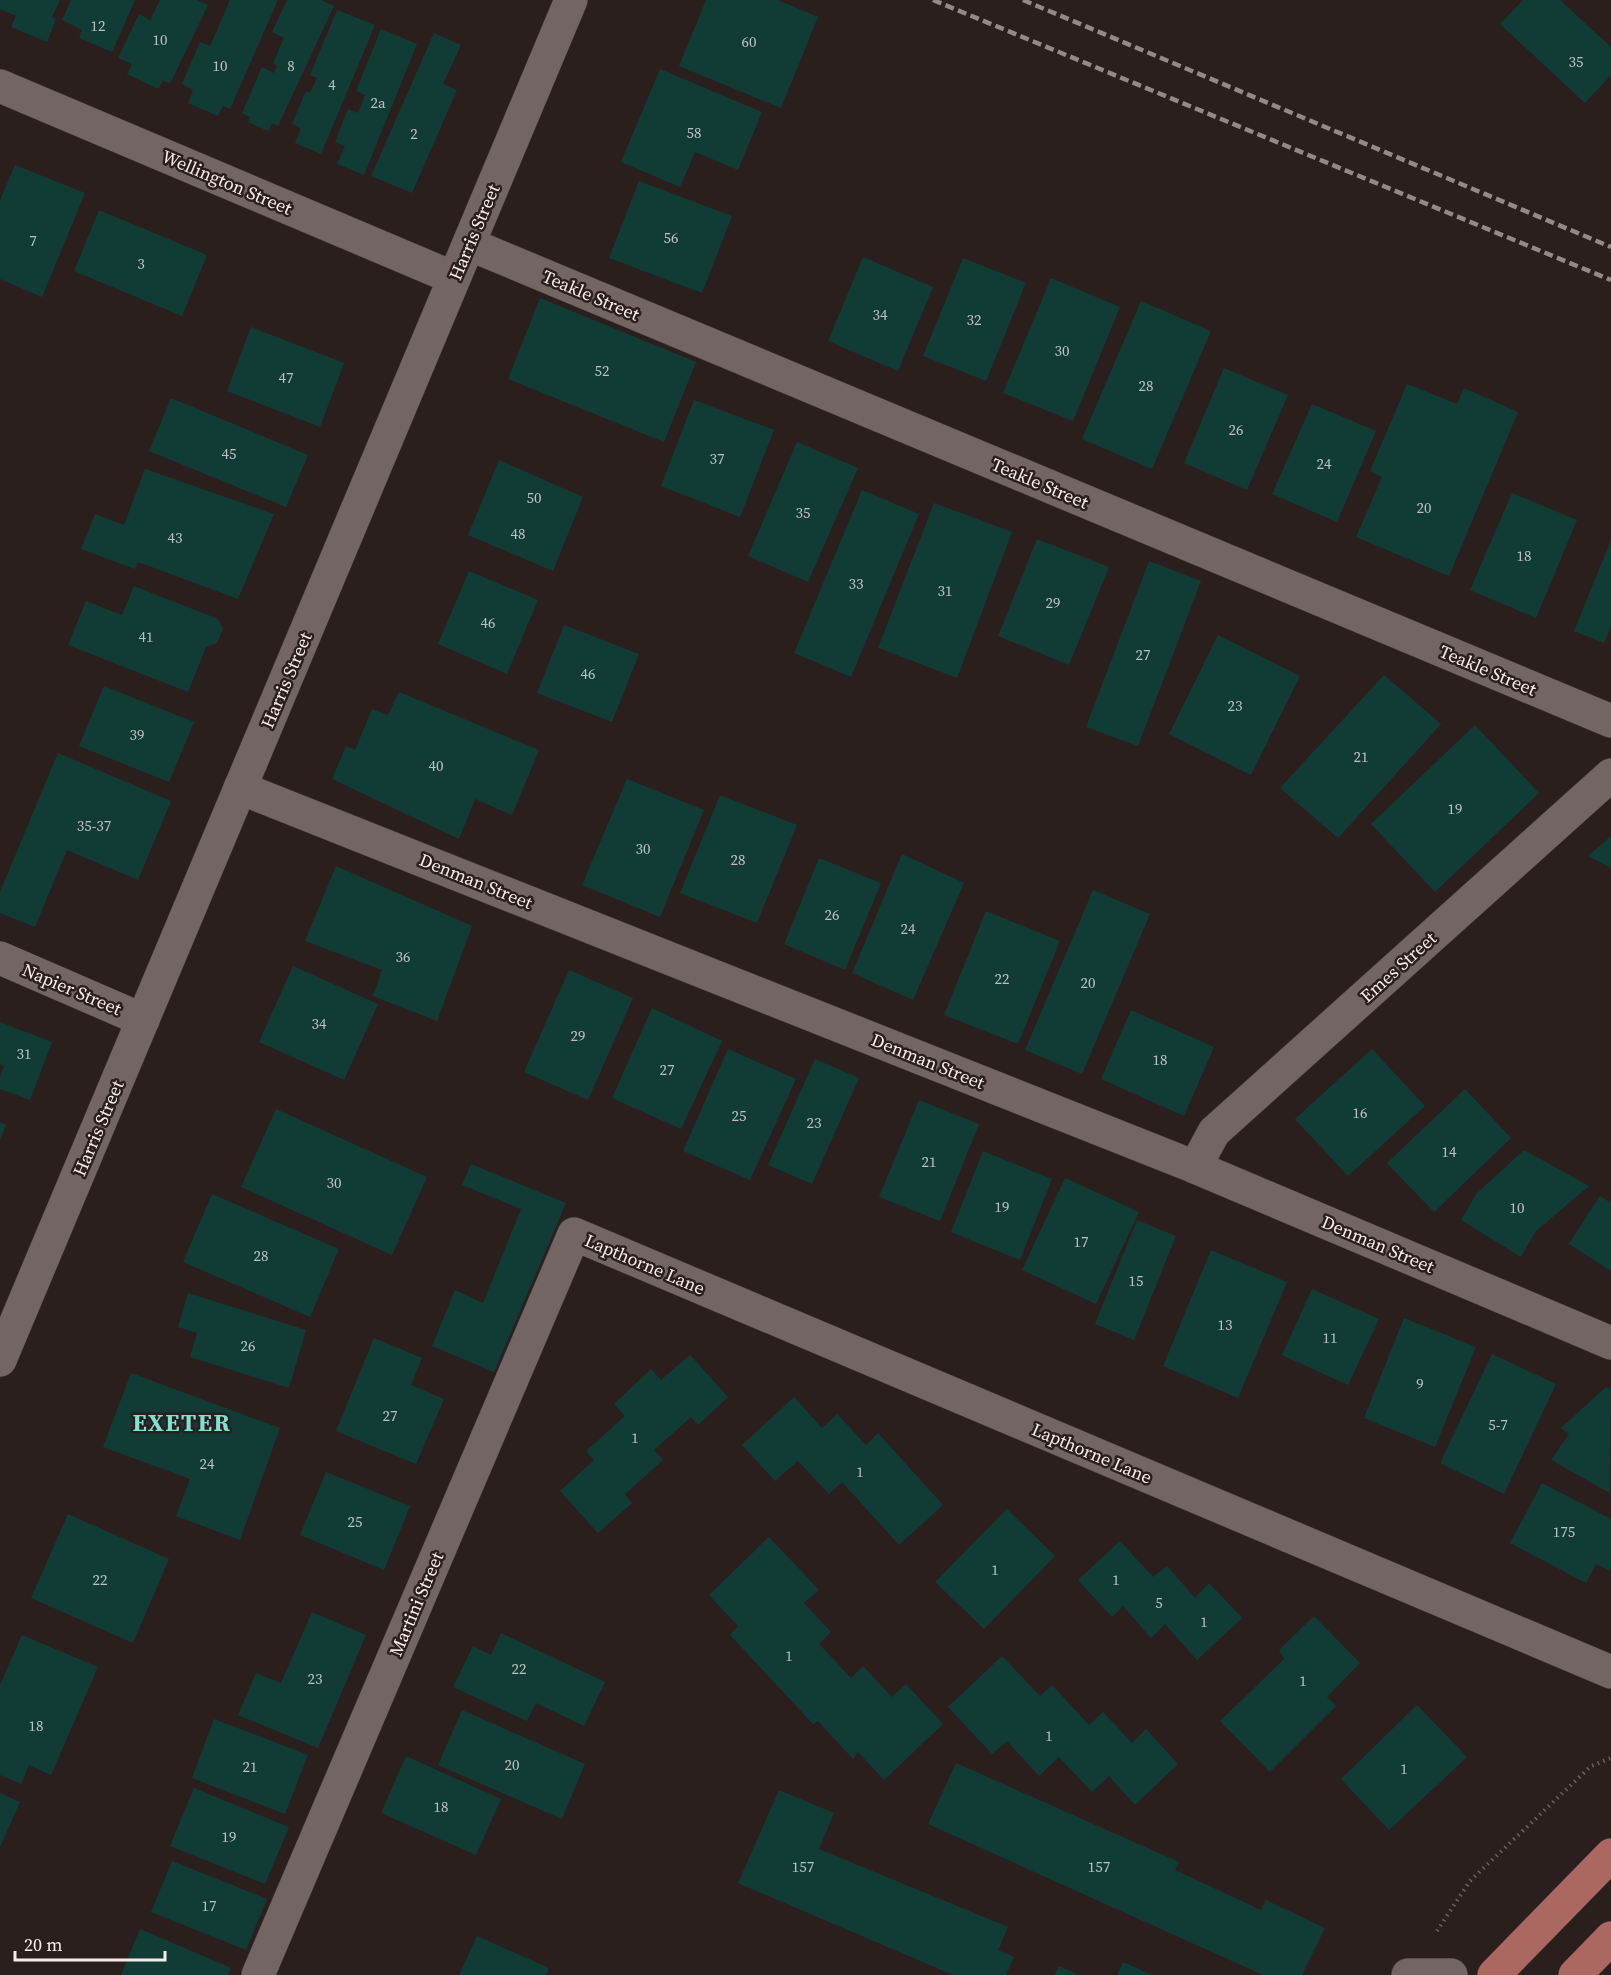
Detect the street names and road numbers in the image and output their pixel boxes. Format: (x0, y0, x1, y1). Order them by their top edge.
street label: Wellington Street (158, 143, 296, 221)
street label: Harris Street (443, 180, 505, 284)
street label: Teakle Street (539, 263, 643, 327)
street label: Teakle Street (988, 451, 1092, 515)
street label: Harris Street (255, 628, 317, 732)
street label: Teakle Street (1436, 638, 1540, 702)
street label: Denman Street (416, 847, 536, 915)
street label: Emes Street (1354, 926, 1442, 1008)
street label: Napier Street (19, 957, 125, 1021)
street label: Denman Street (868, 1027, 988, 1095)
street label: Harris Street (67, 1076, 129, 1180)
street label: Denman Street (1318, 1209, 1438, 1279)
street label: Lapthorne Lane (581, 1227, 709, 1301)
street label: Lapthorne Lane (1028, 1416, 1156, 1490)
street label: Martini Street (383, 1548, 449, 1660)

